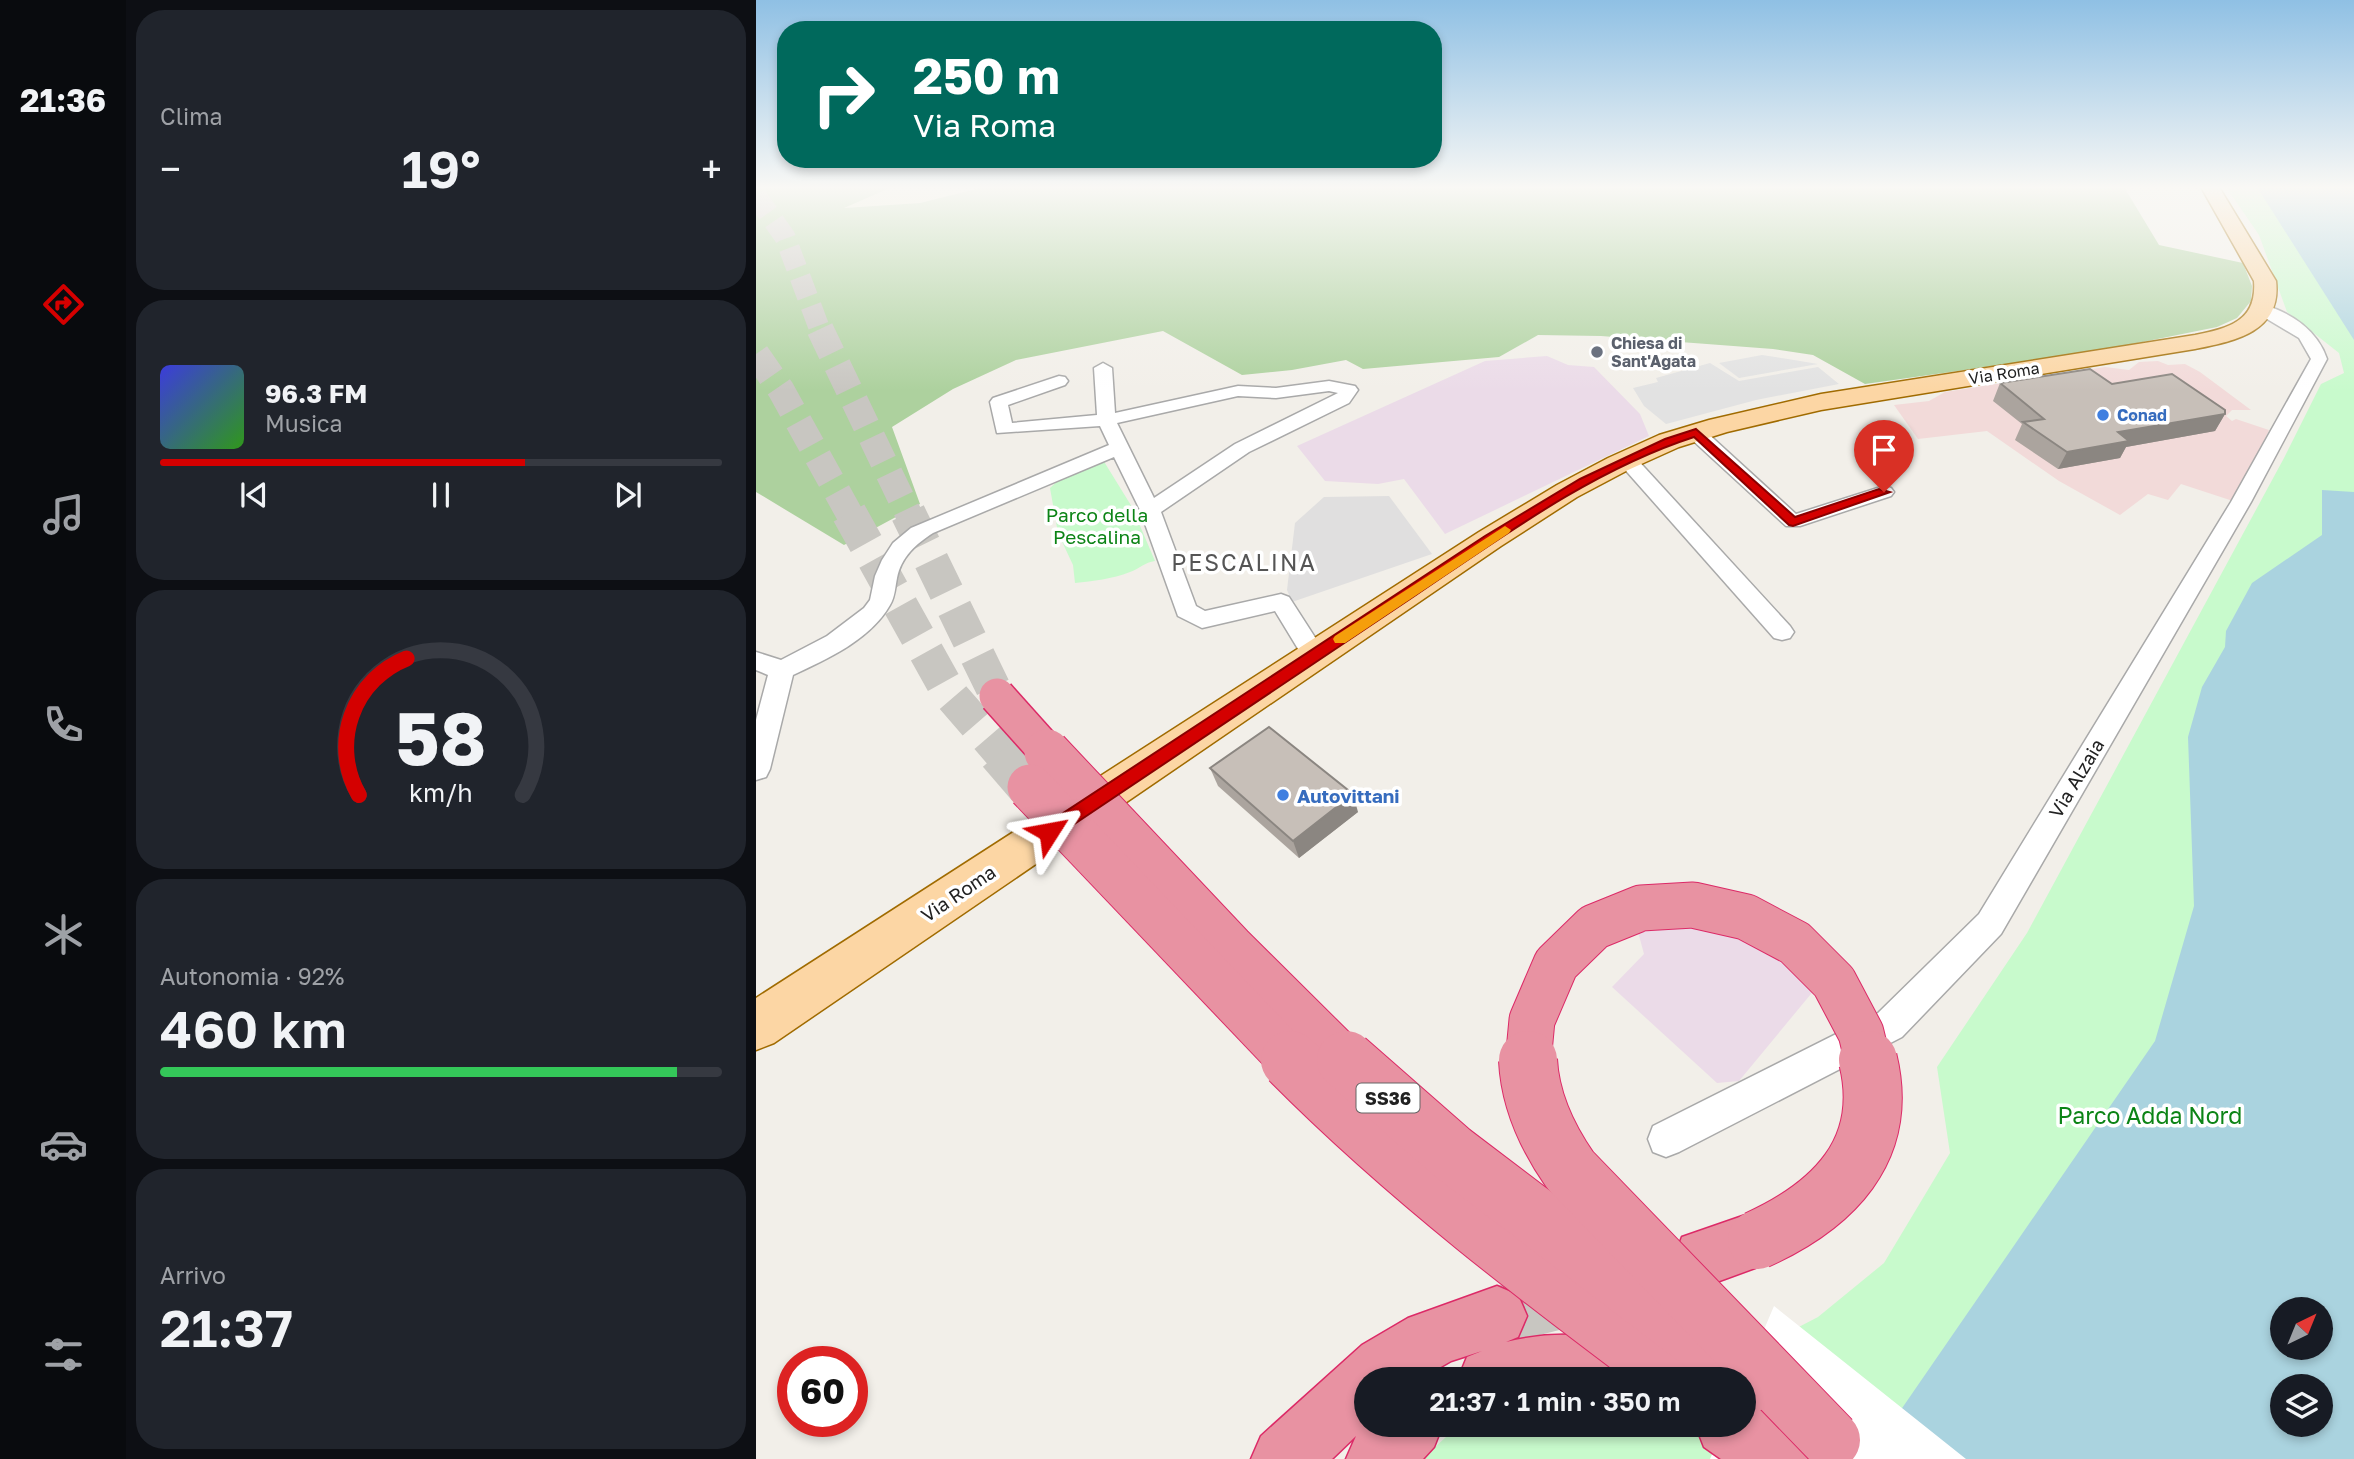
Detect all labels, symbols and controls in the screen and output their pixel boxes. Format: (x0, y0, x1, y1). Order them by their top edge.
text: 250 m (913, 46, 1060, 105)
icon: right (798, 49, 889, 140)
text: 21:36 (20, 81, 106, 119)
text: Clima (160, 102, 223, 130)
text: Via Roma (913, 106, 1056, 144)
text: 19° (402, 137, 480, 199)
text: − (160, 146, 181, 191)
text: + (701, 146, 722, 191)
icon: directions (39, 280, 88, 329)
place label: Chiesa di Sant'Agata (1611, 333, 1696, 371)
marker: Chiesa di Sant'Agata (1589, 344, 1605, 360)
street label: Via Roma (1967, 358, 2041, 388)
text: 96.3 FM (265, 378, 367, 409)
place label: Conad (2117, 405, 2167, 425)
marker: Conad (2095, 407, 2111, 423)
text: Musica (265, 409, 343, 437)
pin (1854, 420, 1914, 492)
icon: arrive (1865, 431, 1903, 469)
icon: previous (235, 476, 273, 514)
icon: pause (422, 476, 460, 514)
icon: next (609, 476, 647, 514)
icon: music (39, 490, 88, 539)
park label: Parco della Pescalina (1046, 503, 1148, 548)
district label: PESCALINA (1171, 548, 1317, 576)
text: 58 (396, 695, 487, 782)
icon: phone (39, 700, 88, 749)
street label: Via Alzaia (2043, 734, 2109, 822)
text: km/h (409, 777, 473, 808)
place label: Autovittani (1297, 784, 1400, 807)
marker: Autovittani (1275, 787, 1291, 803)
position arrow (1012, 795, 1086, 869)
street label: Via Roma (916, 860, 1000, 926)
icon: climate (39, 910, 88, 959)
text: Autonomia · 92% (160, 962, 344, 990)
text: 460 km (160, 997, 347, 1059)
road number: SS36 (1356, 1084, 1420, 1112)
park label: Parco Adda Nord (2057, 1101, 2243, 1129)
icon: car (39, 1120, 88, 1169)
text: Arrivo (160, 1261, 226, 1289)
text: 21:37 (160, 1296, 293, 1358)
north arrow (2270, 1297, 2333, 1360)
map controls (2270, 1297, 2333, 1437)
icon: filters (39, 1330, 88, 1379)
speed limit sign: 60 (777, 1346, 868, 1437)
button: layers (2270, 1374, 2333, 1437)
text: 21:37 · 1 min · 350 m (1430, 1386, 1680, 1417)

